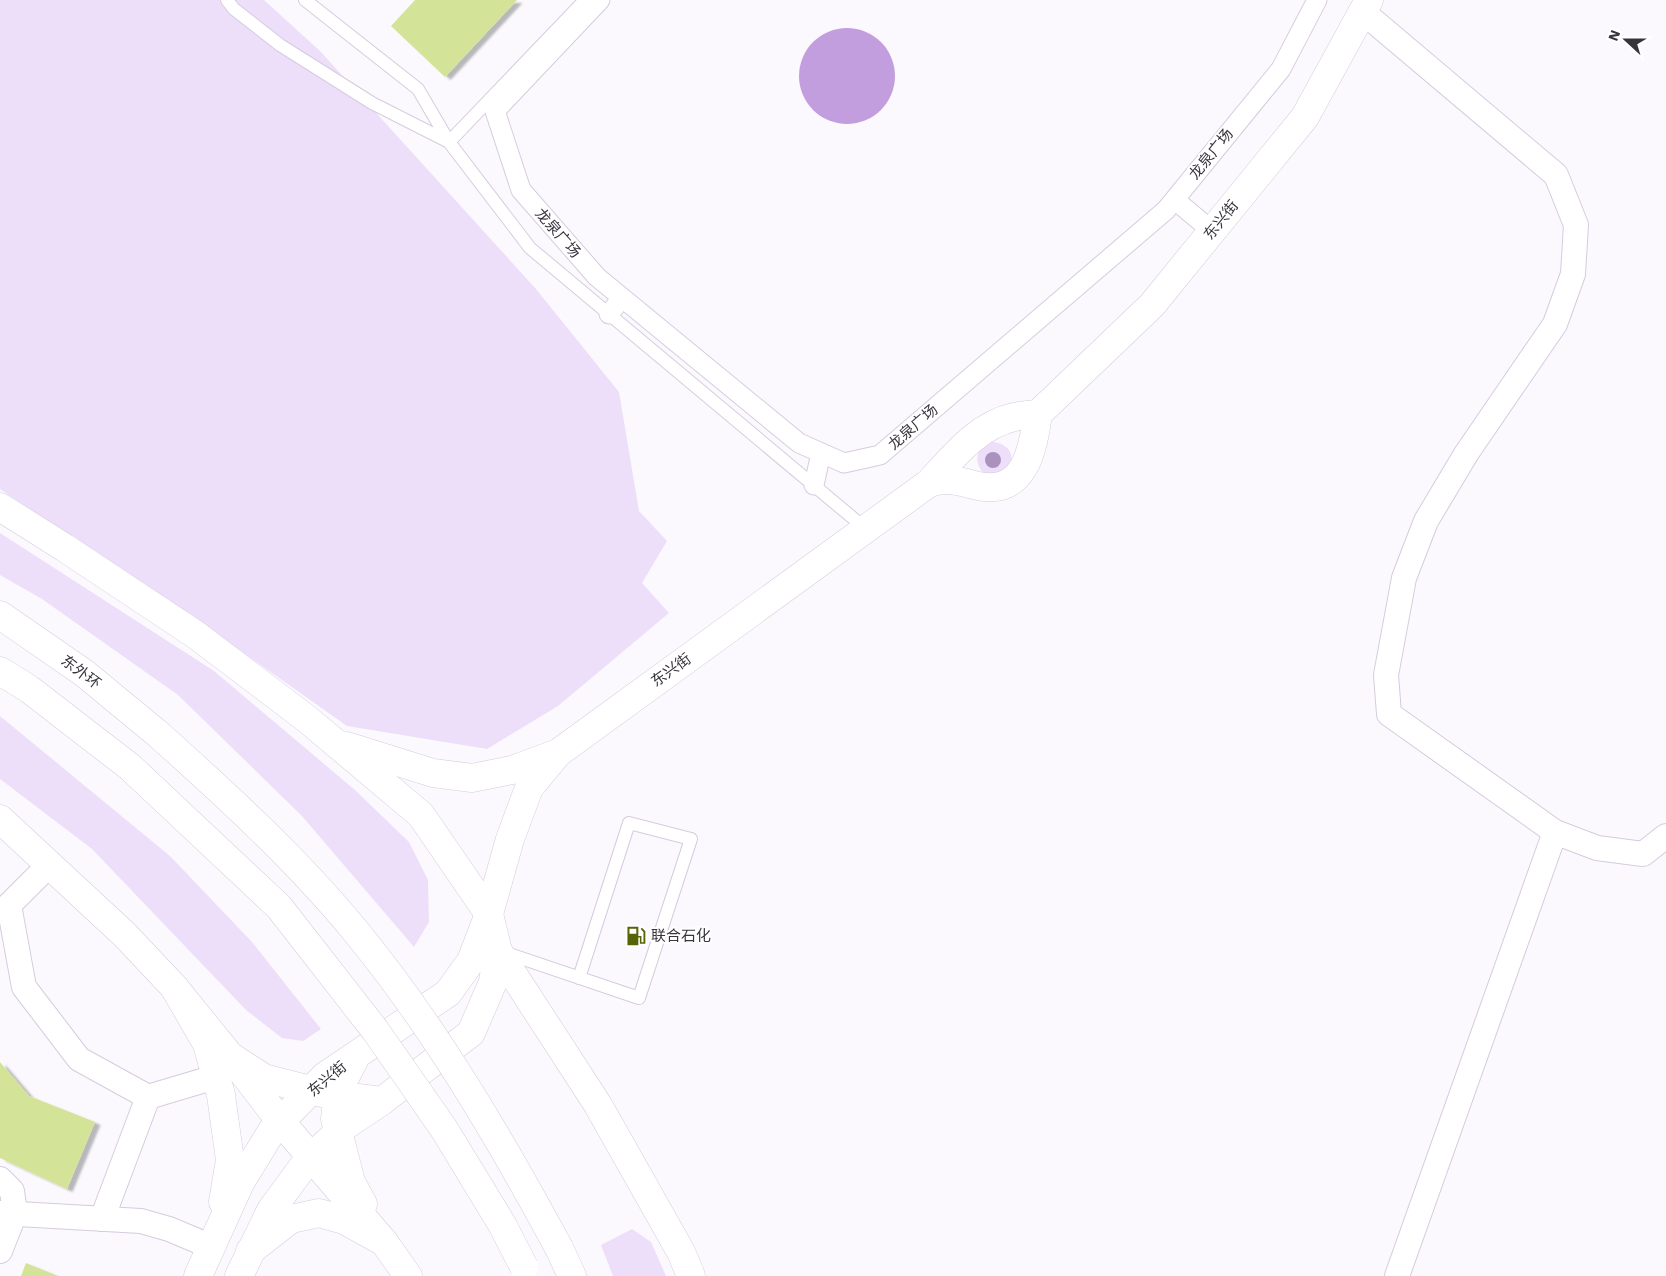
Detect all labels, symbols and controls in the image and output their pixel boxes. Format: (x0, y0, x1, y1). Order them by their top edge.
north arrow (1601, 15, 1651, 65)
text: N (1605, 28, 1623, 43)
street label: 龙泉广场 (1185, 125, 1237, 183)
street label: 东兴街 (1200, 197, 1242, 243)
street label: 龙泉广场 (532, 204, 584, 262)
street label: 龙泉广场 (884, 401, 942, 453)
street label: 东兴街 (648, 649, 694, 691)
street label: 东外环 (58, 651, 104, 693)
fuel station icon: 联合石化 (625, 925, 647, 947)
place label: 联合石化 (651, 927, 711, 945)
street label: 东兴街 (304, 1058, 350, 1100)

